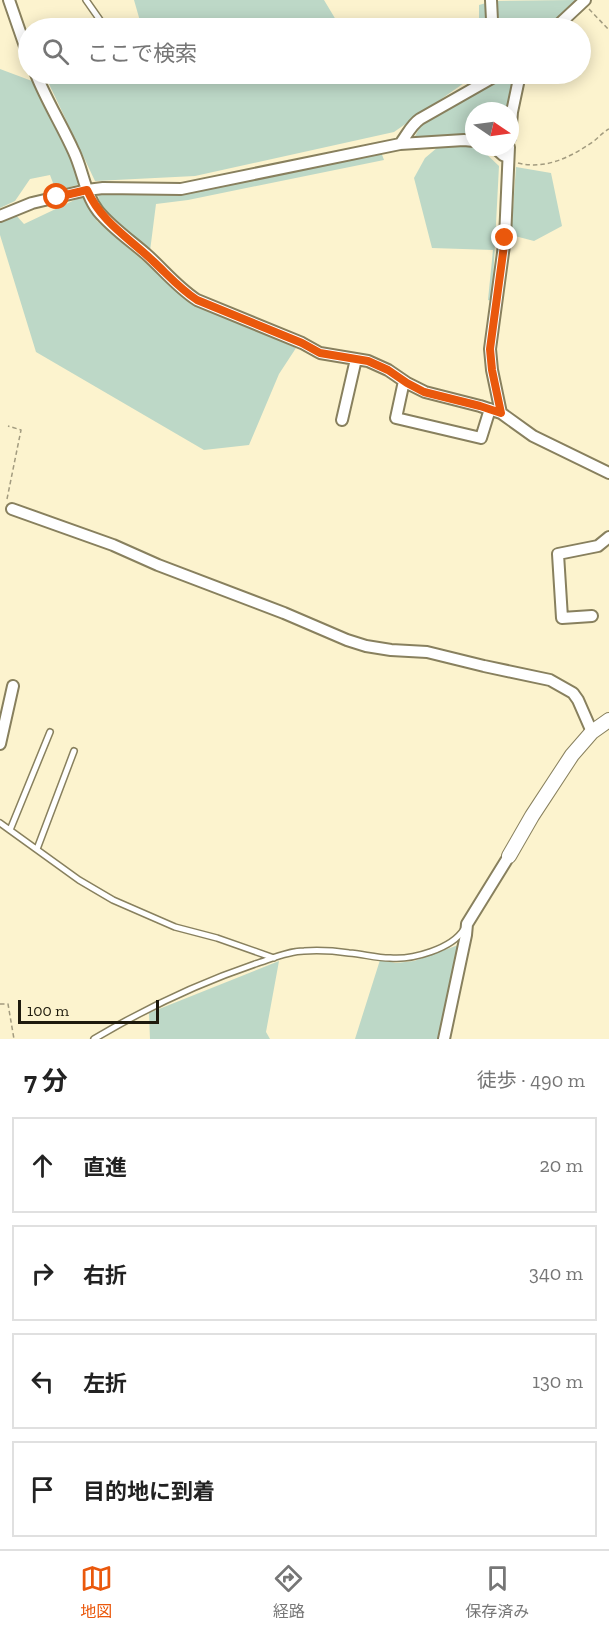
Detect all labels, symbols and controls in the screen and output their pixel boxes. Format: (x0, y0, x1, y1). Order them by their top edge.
search box (18, 18, 591, 84)
icon: search (39, 35, 72, 68)
text: ここで検索 (87, 40, 197, 67)
north arrow (465, 102, 519, 156)
route start (43, 183, 69, 209)
route end (491, 224, 517, 250)
scale bar (18, 997, 159, 1025)
text: 100 m (27, 1001, 69, 1020)
text: 7 分 (24, 1065, 68, 1097)
text: 徒歩 · 490 m (477, 1068, 585, 1092)
icon: ahead (26, 1149, 59, 1182)
text: 20 m (539, 1153, 583, 1177)
text: 直進 (83, 1154, 127, 1181)
icon: right (26, 1257, 59, 1290)
text: 340 m (529, 1261, 583, 1285)
text: 右折 (83, 1262, 127, 1289)
icon: left (26, 1365, 59, 1398)
text: 130 m (532, 1369, 583, 1393)
text: 左折 (83, 1370, 127, 1397)
icon: arrive (26, 1473, 59, 1506)
text: 目的地に到着 (83, 1478, 215, 1505)
tab: 地図 (80, 1562, 113, 1622)
tab: 経路 (272, 1562, 305, 1622)
tab: 保存済み (465, 1562, 529, 1622)

